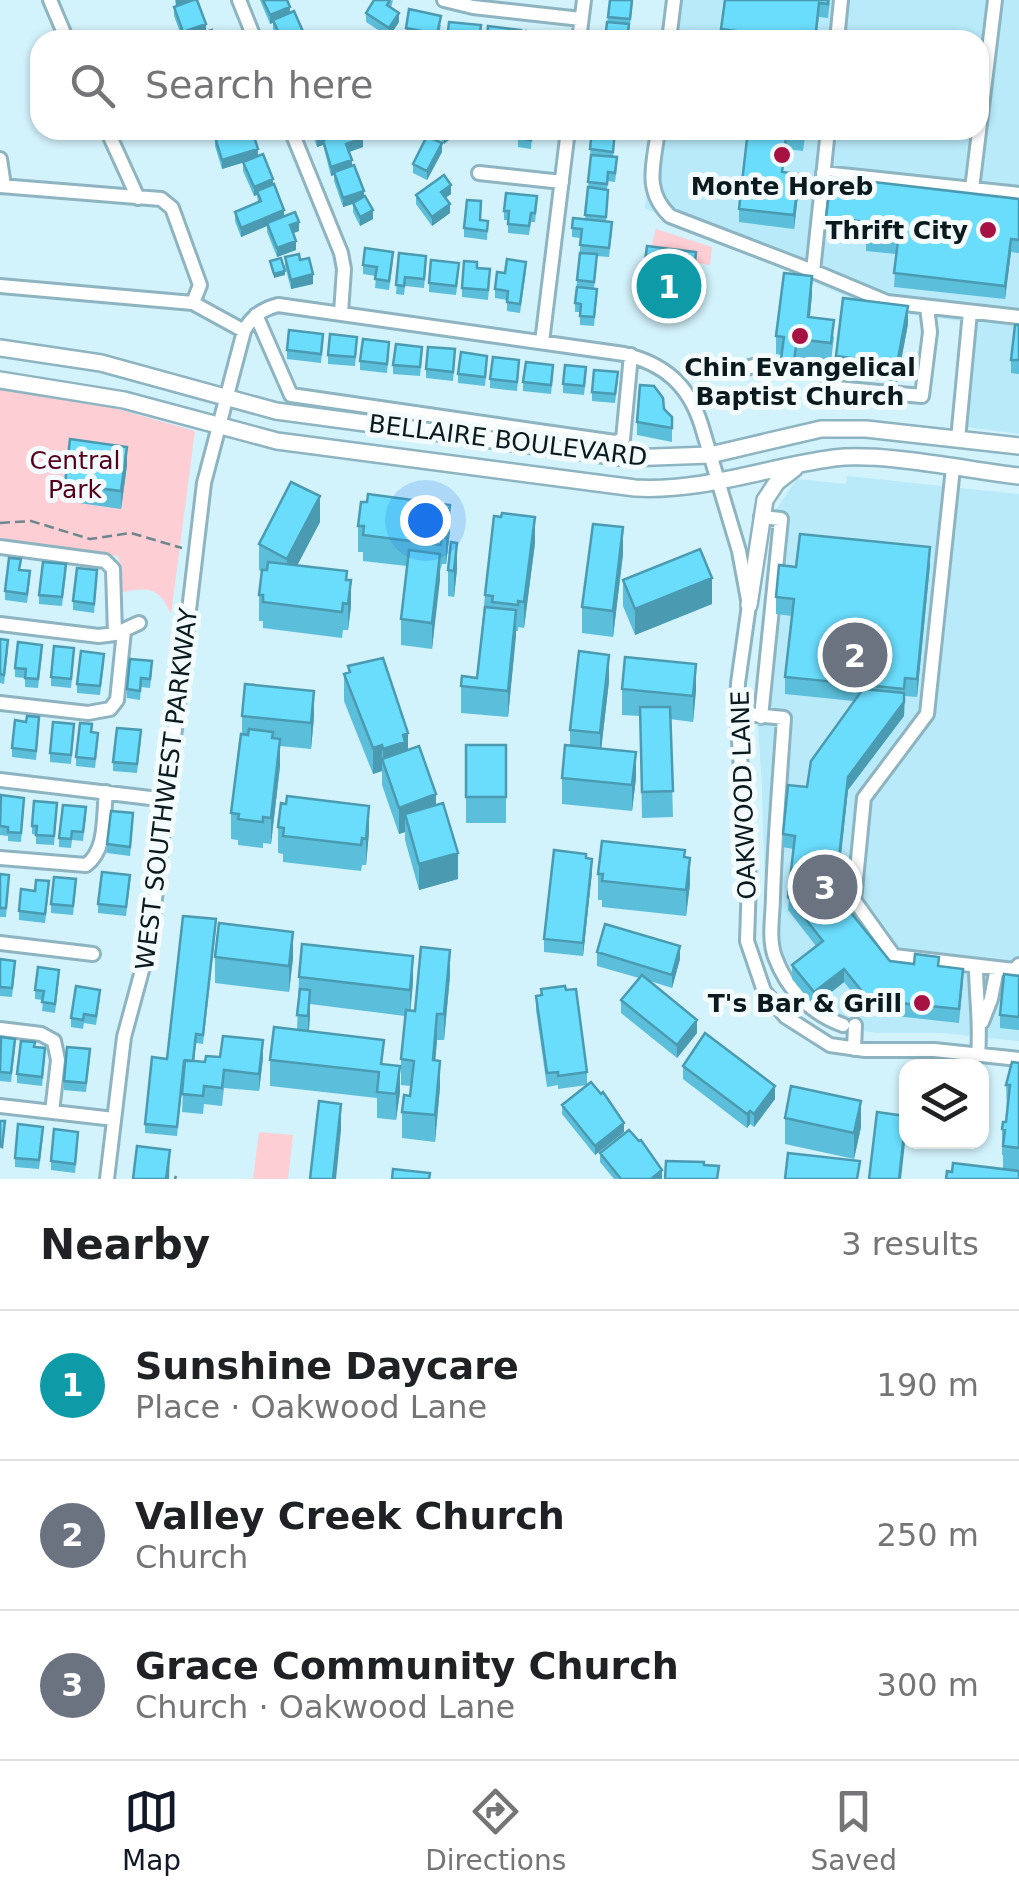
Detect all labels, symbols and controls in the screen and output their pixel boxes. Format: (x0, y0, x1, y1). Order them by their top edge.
search box (30, 30, 989, 140)
icon: search (65, 58, 120, 113)
text: Search here (145, 63, 373, 107)
marker: Monte Horeb (771, 144, 793, 166)
place label: Monte Horeb (691, 172, 873, 201)
place label: Thrift City (826, 216, 968, 245)
marker: Thrift City (977, 219, 999, 241)
pin: 1 (636, 248, 702, 324)
marker: Chin Evangelical Baptist Church (789, 325, 811, 347)
place label: Chin Evangelical Baptist Church (684, 353, 916, 411)
street label: BELLAIRE BOULEVARD (367, 409, 649, 472)
park label: Central Park (29, 446, 121, 504)
your location (400, 495, 451, 546)
street label: WEST SOUTHWEST PARKWAY (130, 606, 203, 972)
pin: 2 (822, 618, 888, 692)
street label: OAKWOOD LANE (725, 690, 762, 900)
pin: 3 (792, 850, 858, 924)
place label: T's Bar & Grill (708, 989, 902, 1018)
marker: T's Bar & Grill (911, 992, 933, 1014)
map controls (899, 1059, 989, 1149)
button: layers (899, 1059, 989, 1149)
text: Nearby (40, 1220, 210, 1269)
text: 3 results (841, 1225, 979, 1263)
text: Sunshine Daycare (135, 1344, 519, 1388)
text: 1 (61, 1366, 84, 1404)
text: 190 m (877, 1366, 979, 1404)
text: Place · Oakwood Lane (135, 1388, 487, 1426)
text: Valley Creek Church (135, 1494, 565, 1538)
text: 2 (61, 1516, 84, 1554)
text: 250 m (877, 1516, 979, 1554)
text: Church (135, 1538, 248, 1576)
text: Grace Community Church (135, 1644, 679, 1688)
text: 3 (61, 1666, 84, 1704)
text: 300 m (877, 1666, 979, 1704)
text: Church · Oakwood Lane (135, 1688, 515, 1726)
tab: Map (122, 1784, 181, 1877)
tab: Directions (425, 1784, 566, 1877)
tab: Saved (810, 1784, 897, 1877)

